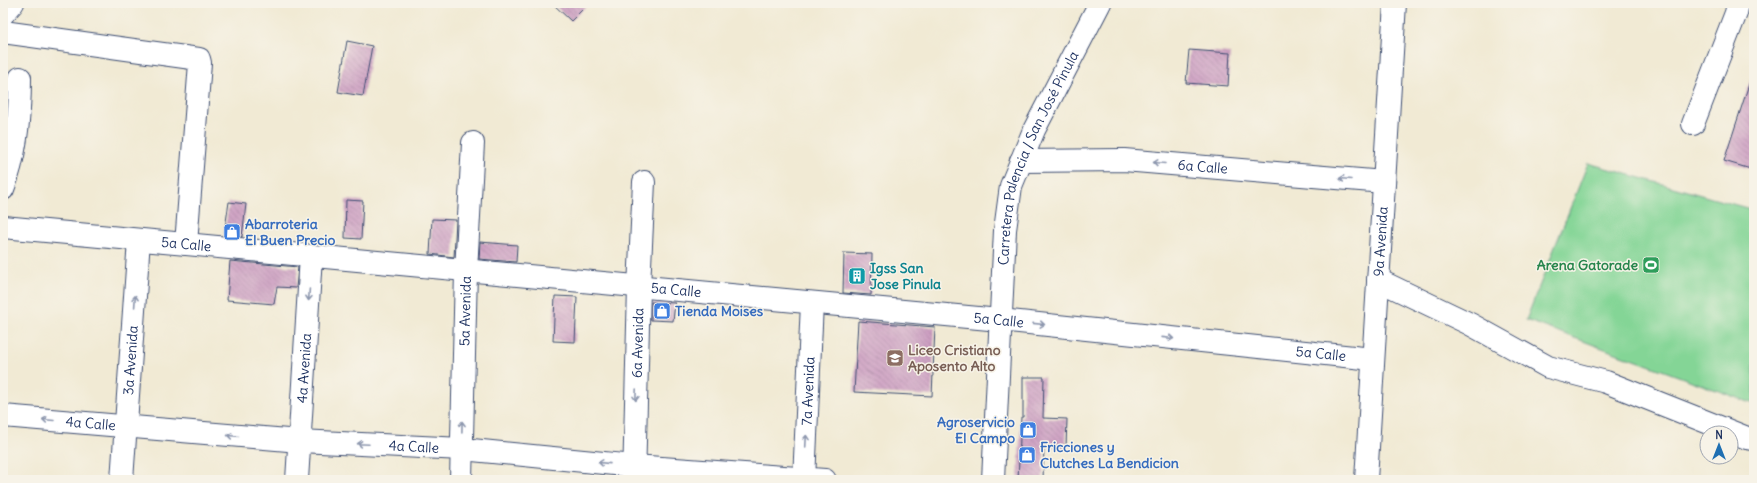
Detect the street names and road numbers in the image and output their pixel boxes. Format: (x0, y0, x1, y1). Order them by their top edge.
street label: Carretera Palencia / San José Pinula (994, 48, 1082, 266)
street label: 6a Calle (1177, 156, 1229, 178)
street label: 9a Avenida (1369, 206, 1392, 277)
street label: 5a Calle (160, 233, 212, 255)
street label: 5a Avenida (455, 276, 475, 346)
street label: 5a Calle (650, 278, 702, 301)
street label: 6a Avenida (628, 308, 647, 378)
street label: 5a Calle (973, 309, 1025, 331)
street label: 3a Avenida (119, 325, 142, 396)
street label: 4a Avenida (293, 333, 315, 404)
street label: 5a Calle (1295, 342, 1347, 365)
street label: 7a Avenida (797, 356, 819, 426)
street label: 4a Calle (65, 412, 117, 434)
street label: 4a Calle (388, 436, 439, 457)

